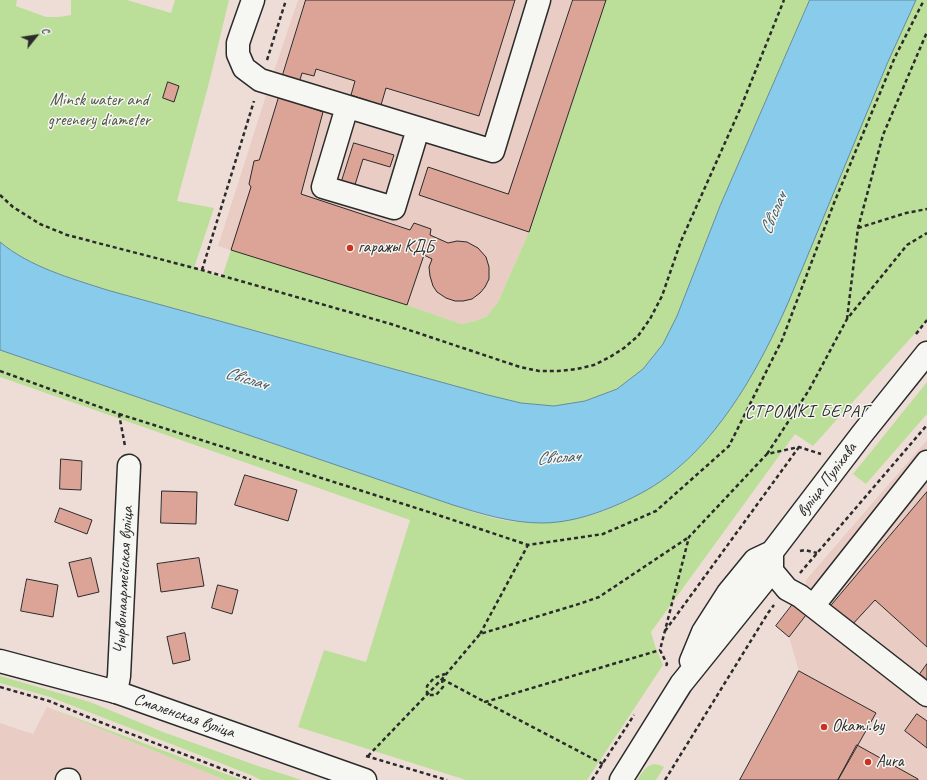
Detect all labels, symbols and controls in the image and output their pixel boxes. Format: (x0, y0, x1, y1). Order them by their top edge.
north arrow (16, 16, 56, 56)
text: С (39, 24, 54, 36)
park label: Minsk water and greenery diameter (48, 91, 150, 131)
water label: Свіслач (756, 190, 792, 238)
place label: гаражы КДБ (358, 238, 434, 258)
marker: гаражы КДБ (345, 243, 355, 253)
water label: Свіслач (223, 362, 269, 396)
district label: СТРОМКІ БЕРАГ (744, 401, 870, 423)
street label: вуліца Пуліхава (792, 439, 862, 521)
water label: Свіслач (536, 446, 580, 470)
street label: Чырвонаармейская вуліца (110, 506, 138, 654)
street label: Смаленская вуліца (131, 689, 237, 743)
place label: Okami.by (832, 717, 884, 737)
marker: Okami.by (819, 722, 829, 732)
place label: Aura (876, 752, 904, 772)
marker: Aura (863, 757, 873, 767)

